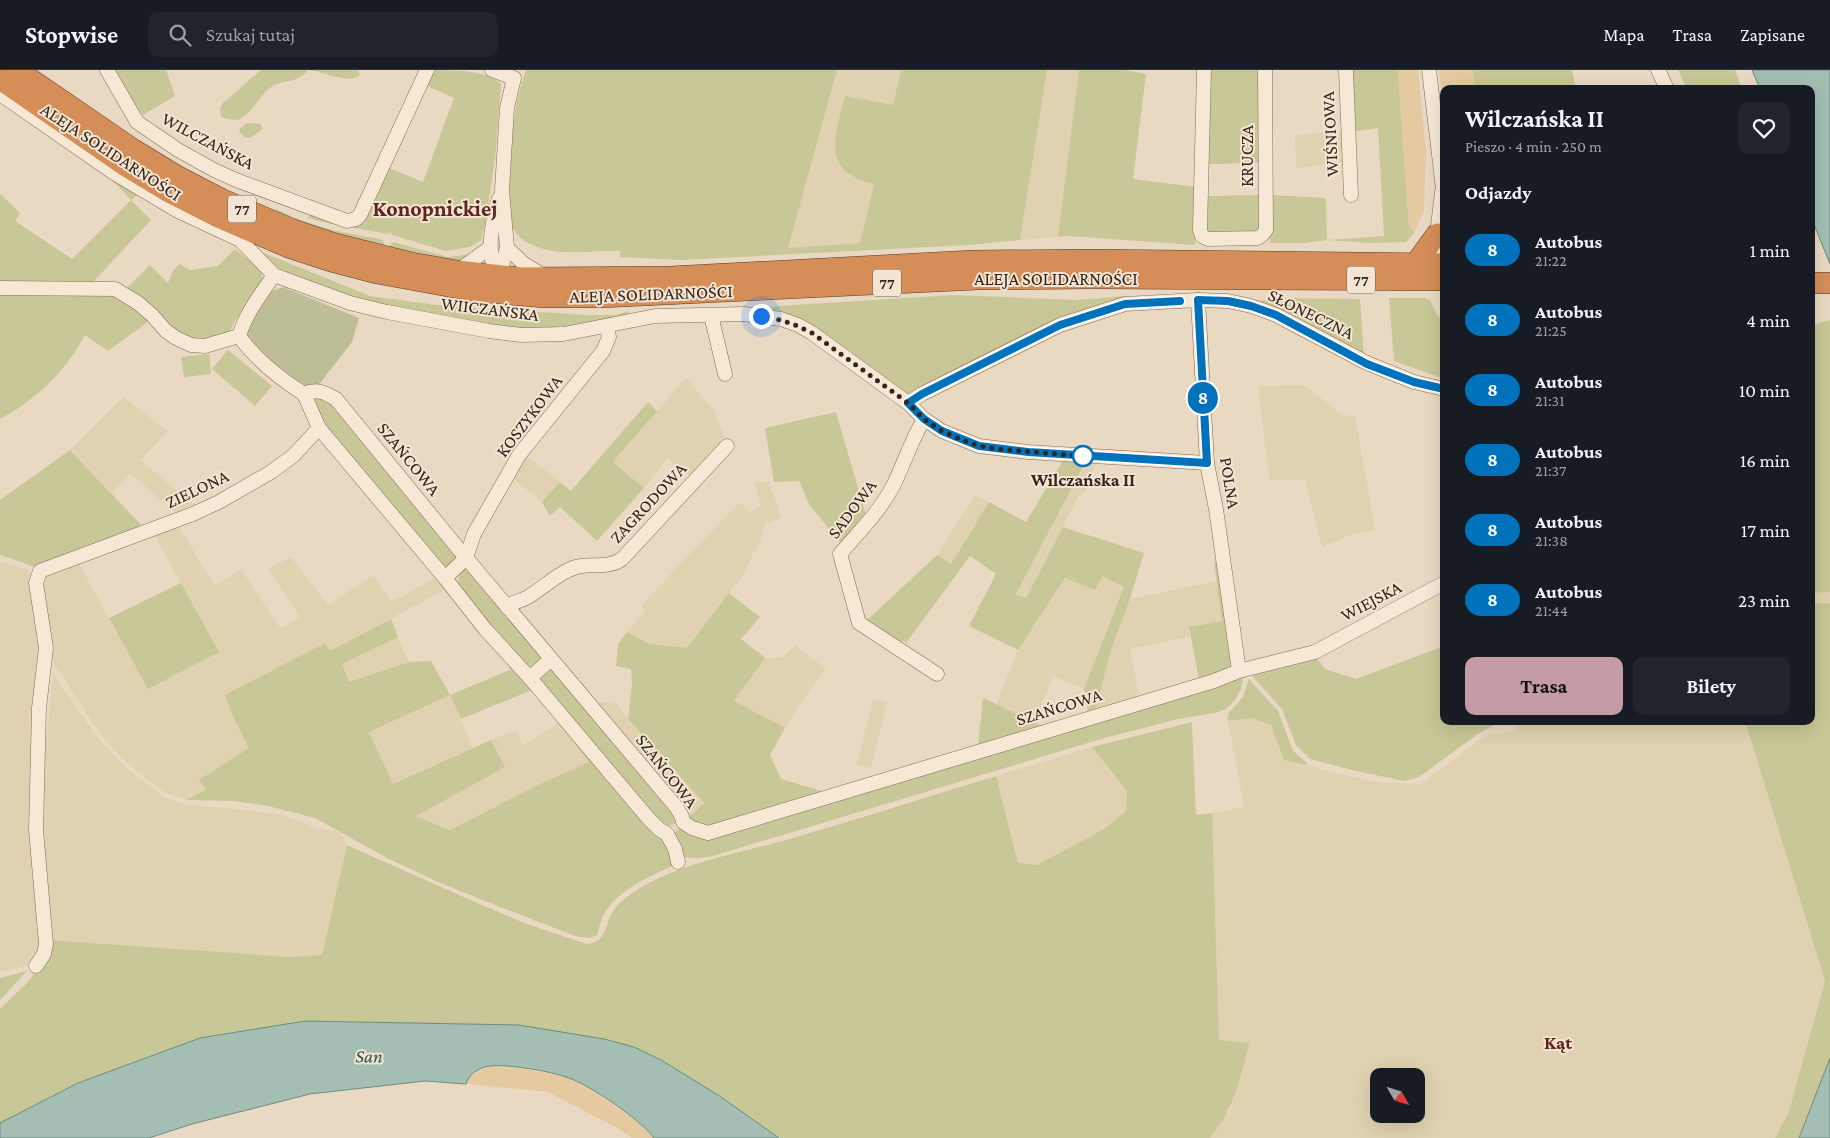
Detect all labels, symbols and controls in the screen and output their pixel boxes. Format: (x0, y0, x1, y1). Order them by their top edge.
search box (148, 12, 498, 57)
text: Stopwise (25, 21, 118, 48)
icon: search (166, 21, 194, 49)
text: Szukaj tutaj (206, 24, 295, 45)
text: Mapa (1604, 25, 1645, 45)
text: Trasa (1673, 25, 1712, 45)
text: Zapisane (1740, 25, 1805, 45)
street label: WIŚNIOWA (1318, 90, 1342, 177)
street label: ALEJA SOLIDARNOŚCI (37, 99, 185, 205)
button: heart (1738, 102, 1790, 154)
text: Wilczańska II (1465, 105, 1604, 132)
street label: WILCZAŃSKA (158, 108, 258, 174)
street label: KRUCZA (1237, 124, 1257, 187)
text: Pieszo · 4 min · 250 m (1465, 138, 1602, 155)
text: Odjazdy (1465, 182, 1531, 203)
road number: 77 (228, 196, 256, 222)
district label: Konopnickiej (373, 196, 497, 221)
text: Autobus (1535, 231, 1602, 252)
text: 8 (1487, 240, 1498, 260)
text: 1 min (1750, 240, 1790, 261)
text: 21:22 (1535, 252, 1567, 269)
road number: 77 (1347, 266, 1375, 294)
street label: ALEJA SOLIDARNOŚCI (974, 269, 1138, 289)
road number: 77 (873, 270, 901, 297)
street label: ALEJA SOLIDARNOŚCI (569, 281, 733, 307)
street label: SŁONECZNA (1265, 285, 1358, 344)
street label: WIICZAŃSKA (440, 293, 541, 325)
text: Autobus (1535, 301, 1602, 322)
your location (749, 304, 774, 329)
text: 8 (1487, 310, 1498, 330)
text: 4 min (1746, 310, 1790, 331)
text: 21:25 (1535, 322, 1567, 339)
street label: KOSZYKOWA (492, 370, 567, 461)
text: Autobus (1535, 371, 1602, 392)
text: 8 (1487, 380, 1498, 400)
text: 10 min (1739, 380, 1790, 401)
line badge: 8 (1187, 382, 1219, 414)
text: 8 (1198, 388, 1208, 408)
text: 21:31 (1535, 392, 1565, 409)
street label: SZAŃCOWA (373, 418, 445, 500)
text: Autobus (1535, 441, 1602, 462)
marker: Wilczańska II (1072, 445, 1094, 467)
text: 8 (1487, 450, 1498, 470)
text: 16 min (1740, 450, 1790, 471)
street label: POLNA (1216, 456, 1244, 511)
street label: ZAGRODOWA (606, 458, 691, 547)
text: 21:37 (1535, 462, 1566, 479)
street label: ZIELONA (162, 465, 233, 512)
place label: Wilczańska II (1030, 470, 1135, 490)
street label: SADOWA (823, 475, 881, 542)
text: Autobus (1535, 511, 1602, 532)
text: 8 (1487, 520, 1498, 540)
text: 17 min (1741, 520, 1790, 541)
text: 21:38 (1535, 532, 1568, 549)
street label: WIEJSKA (1337, 576, 1405, 625)
text: Autobus (1535, 581, 1602, 602)
text: 8 (1487, 590, 1498, 610)
text: 23 min (1738, 590, 1790, 611)
text: 21:44 (1535, 602, 1568, 619)
button: Trasa (1465, 657, 1623, 715)
button: Bilety (1633, 657, 1790, 715)
street label: SZAŃCOWA (1014, 684, 1105, 729)
street label: SZAŃCOWA (632, 730, 703, 813)
district label: Kąt (1544, 1032, 1572, 1053)
water label: San (355, 1045, 383, 1067)
north arrow (1370, 1068, 1425, 1122)
map controls (1370, 1068, 1425, 1123)

